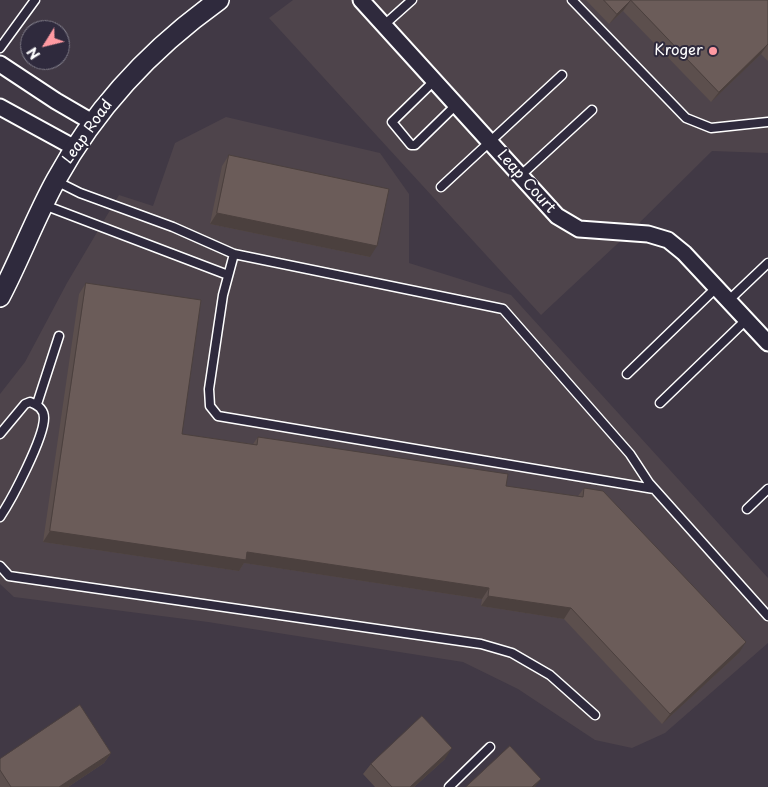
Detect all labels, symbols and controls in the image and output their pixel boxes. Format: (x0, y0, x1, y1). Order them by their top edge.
north arrow (20, 20, 70, 70)
place label: Kroger (654, 42, 703, 60)
text: N (22, 43, 45, 64)
marker: Kroger (707, 45, 719, 57)
street label: Leap Road (59, 96, 117, 168)
street label: Leap Court (493, 147, 559, 217)

